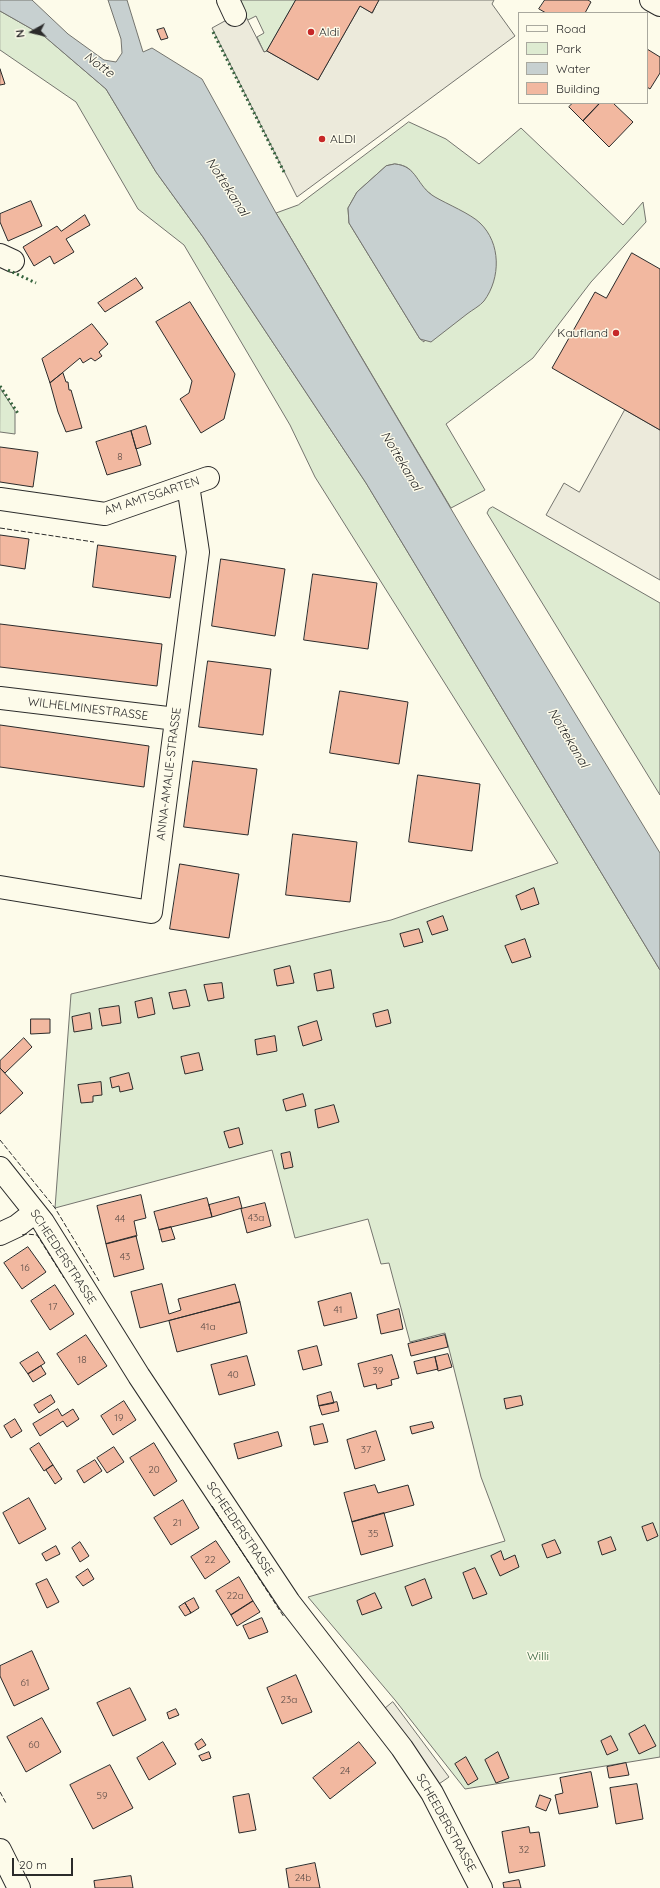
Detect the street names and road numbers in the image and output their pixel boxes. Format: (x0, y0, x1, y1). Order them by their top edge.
street label: AM AMTSGARTEN (103, 474, 201, 518)
street label: WILHELMINESTRASSE (27, 694, 149, 724)
street label: ANNA-AMALIE-STRASSE (154, 707, 184, 841)
street label: SCHEEDERSTRASSE (27, 1207, 99, 1307)
street label: SCHEEDERSTRASSE (203, 1479, 277, 1579)
street label: SCHEEDERSTRASSE (413, 1771, 479, 1875)

